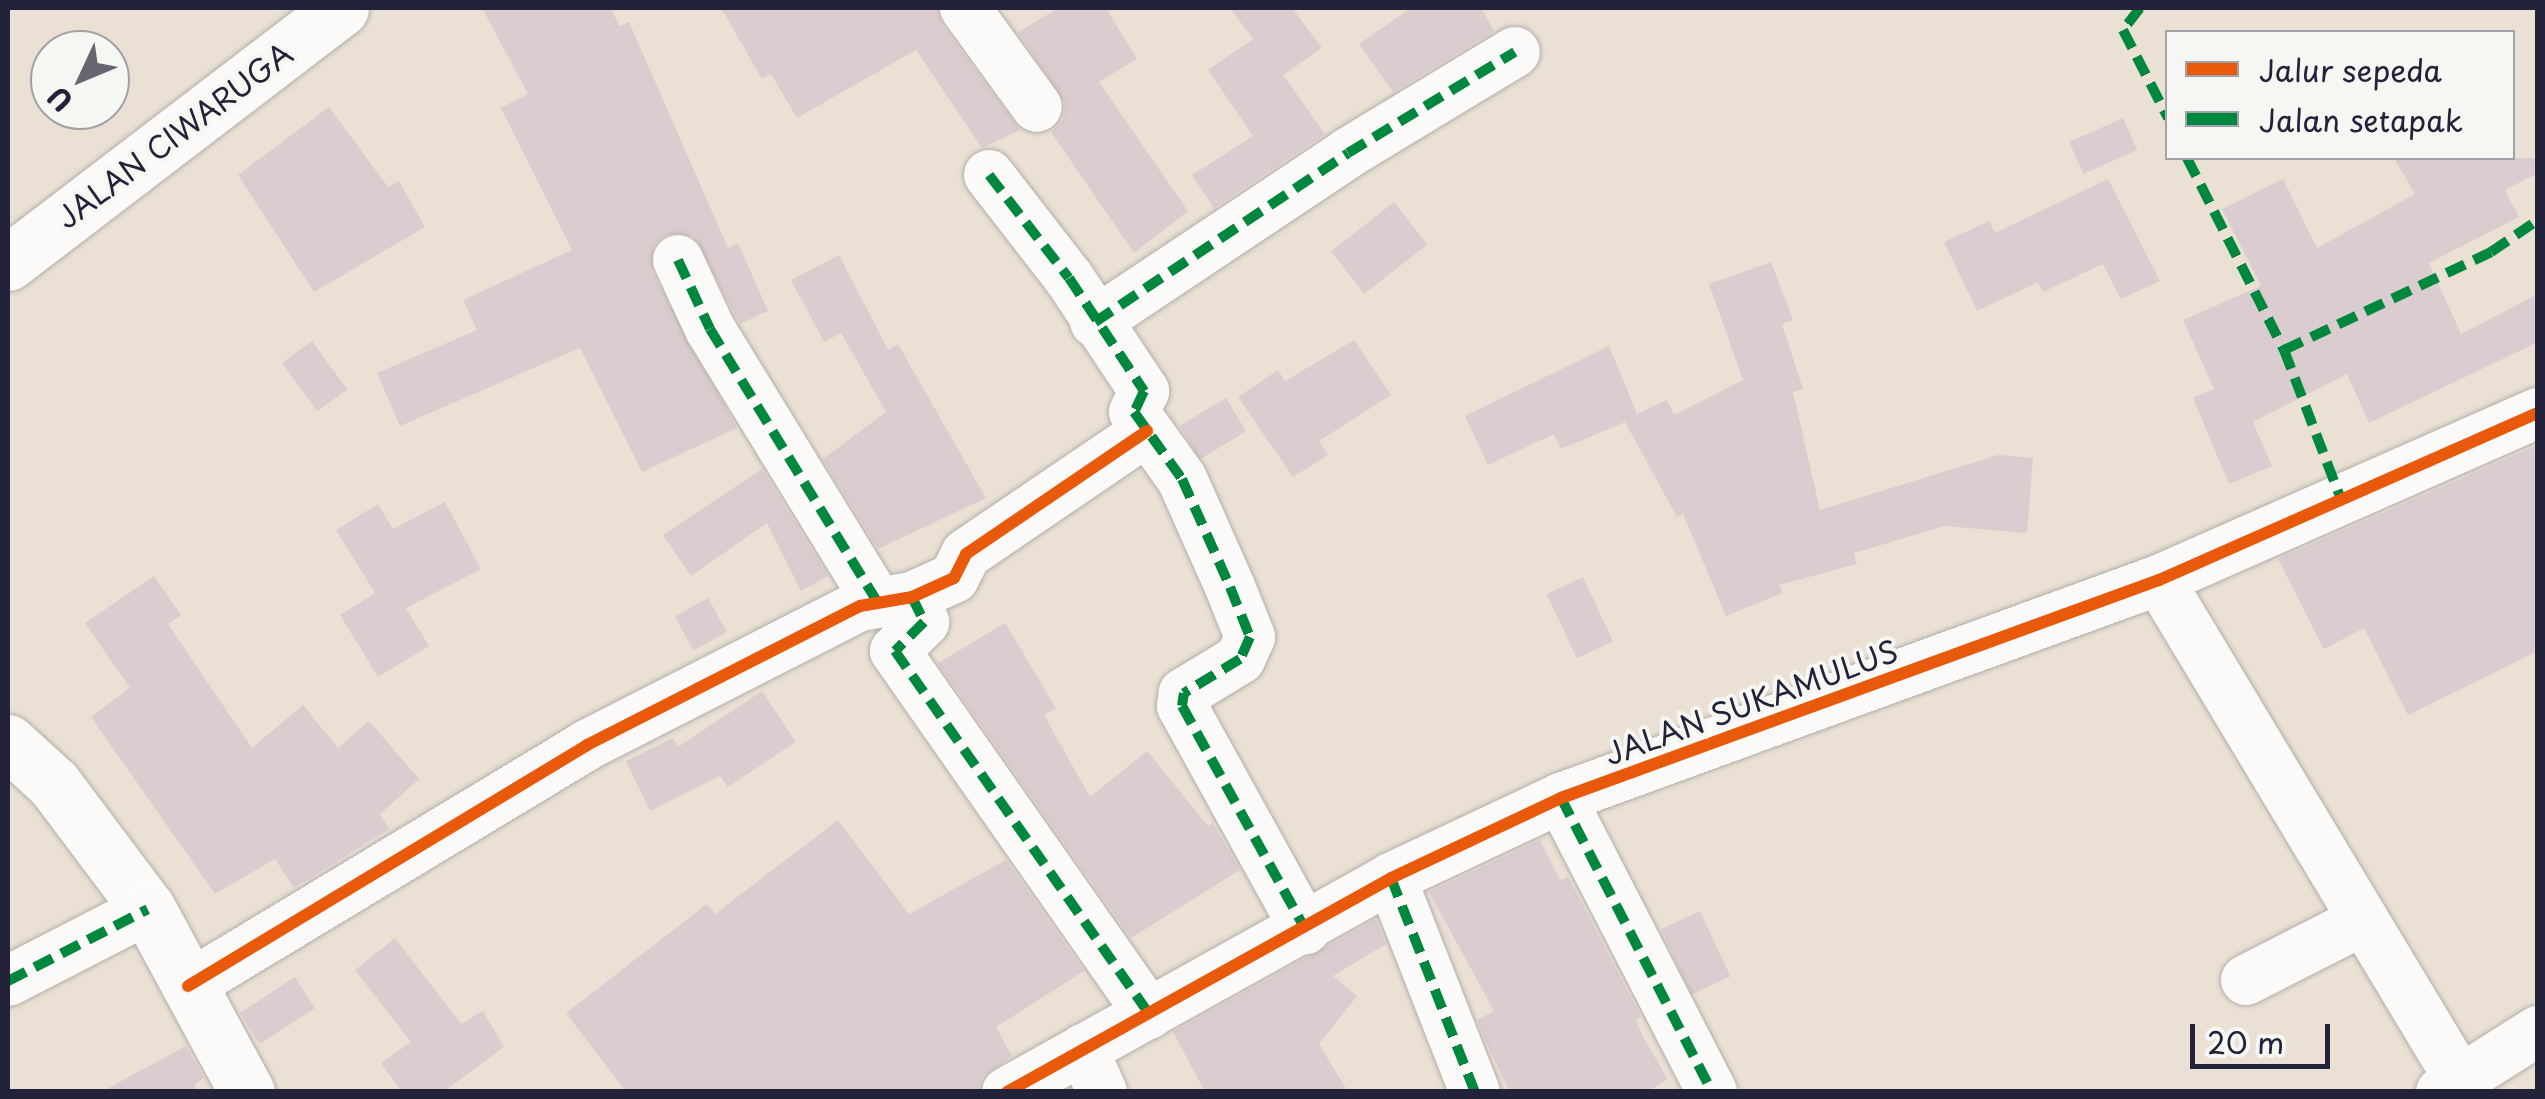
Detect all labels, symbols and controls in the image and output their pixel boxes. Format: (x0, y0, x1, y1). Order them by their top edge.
north arrow (30, 30, 130, 130)
legend (2165, 30, 2515, 160)
street label: JALAN CIWARUGA (48, 34, 300, 236)
text: Jalur sepeda (2259, 47, 2442, 92)
text: Jalan setapak (2259, 97, 2463, 142)
street label: JALAN SUKAMULUS (1599, 632, 1903, 772)
scale bar (2195, 1004, 2335, 1066)
text: 20 m (2207, 1019, 2284, 1064)

